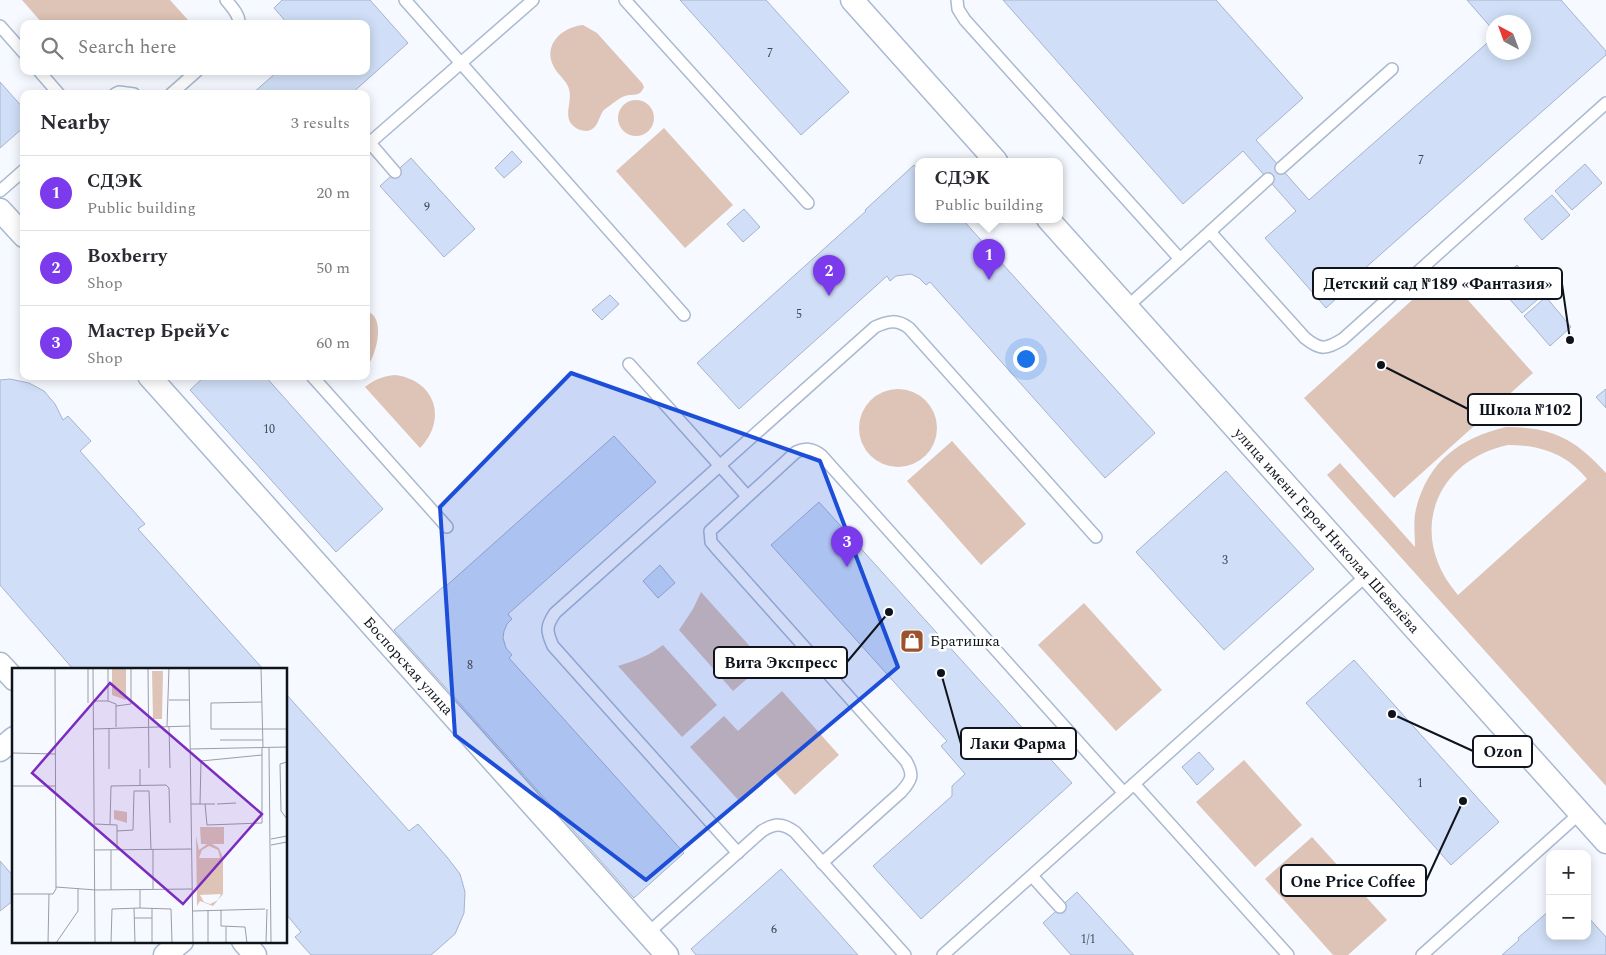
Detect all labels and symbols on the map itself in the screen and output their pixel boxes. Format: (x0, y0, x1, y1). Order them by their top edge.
north arrow (1486, 15, 1531, 60)
house number: 7 (767, 44, 773, 63)
house number: 7 (1418, 151, 1424, 170)
house number: 9 (424, 198, 430, 217)
pin: 1 (973, 239, 1005, 280)
pin: 2 (813, 255, 845, 296)
callout: Детский сад №189 «Фантазия» (1313, 268, 1562, 299)
text: Детский сад №189 «Фантазия» (1323, 272, 1553, 296)
house number: 5 (796, 305, 802, 324)
your location (1013, 346, 1039, 372)
callout: Школа №102 (1468, 394, 1581, 425)
text: Школа №102 (1479, 398, 1571, 422)
house number: 10 (263, 420, 275, 439)
street label: улица имени Героя Николая Шевелёва (1228, 421, 1426, 639)
pin: 3 (831, 526, 863, 567)
house number: 3 (1222, 551, 1228, 570)
street label: Боспорская улица (358, 611, 459, 721)
shop icon: Братишка (899, 628, 925, 654)
place label: Братишка (930, 630, 1001, 653)
callout: Вита Экспресс (714, 647, 847, 678)
text: Вита Экспресс (724, 651, 838, 675)
house number: 8 (467, 656, 473, 675)
inset map (12, 668, 288, 942)
callout: Лаки Фарма (961, 728, 1076, 759)
text: Лаки Фарма (970, 732, 1067, 756)
callout: Ozon (1473, 736, 1532, 767)
text: Ozon (1483, 740, 1523, 764)
house number: 1 (1417, 774, 1423, 793)
callout: One Price Coffee (1281, 865, 1426, 896)
text: One Price Coffee (1291, 870, 1416, 894)
house number: 6 (771, 920, 777, 939)
house number: 1/1 (1080, 930, 1096, 949)

